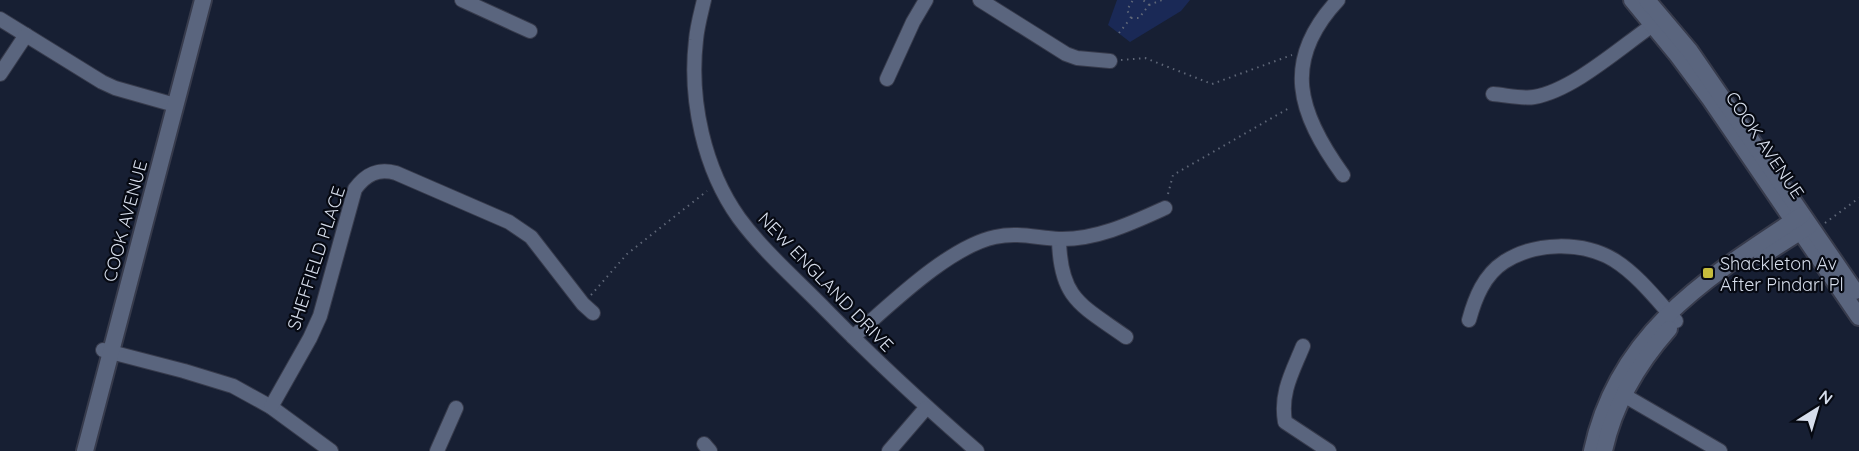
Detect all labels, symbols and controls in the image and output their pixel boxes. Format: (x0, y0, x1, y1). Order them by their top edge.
street label: COOK AVENUE (1721, 87, 1809, 203)
street label: COOK AVENUE (98, 158, 152, 284)
street label: SHEFFIELD PLACE (282, 183, 350, 333)
street label: NEW ENGLAND DRIVE (753, 207, 899, 357)
place label: Shackleton Av After Pindari Pl (1720, 252, 1844, 296)
marker: Shackleton Av After Pindari Pl (1701, 266, 1715, 280)
north arrow (1787, 379, 1847, 439)
text: N (1815, 385, 1837, 409)

